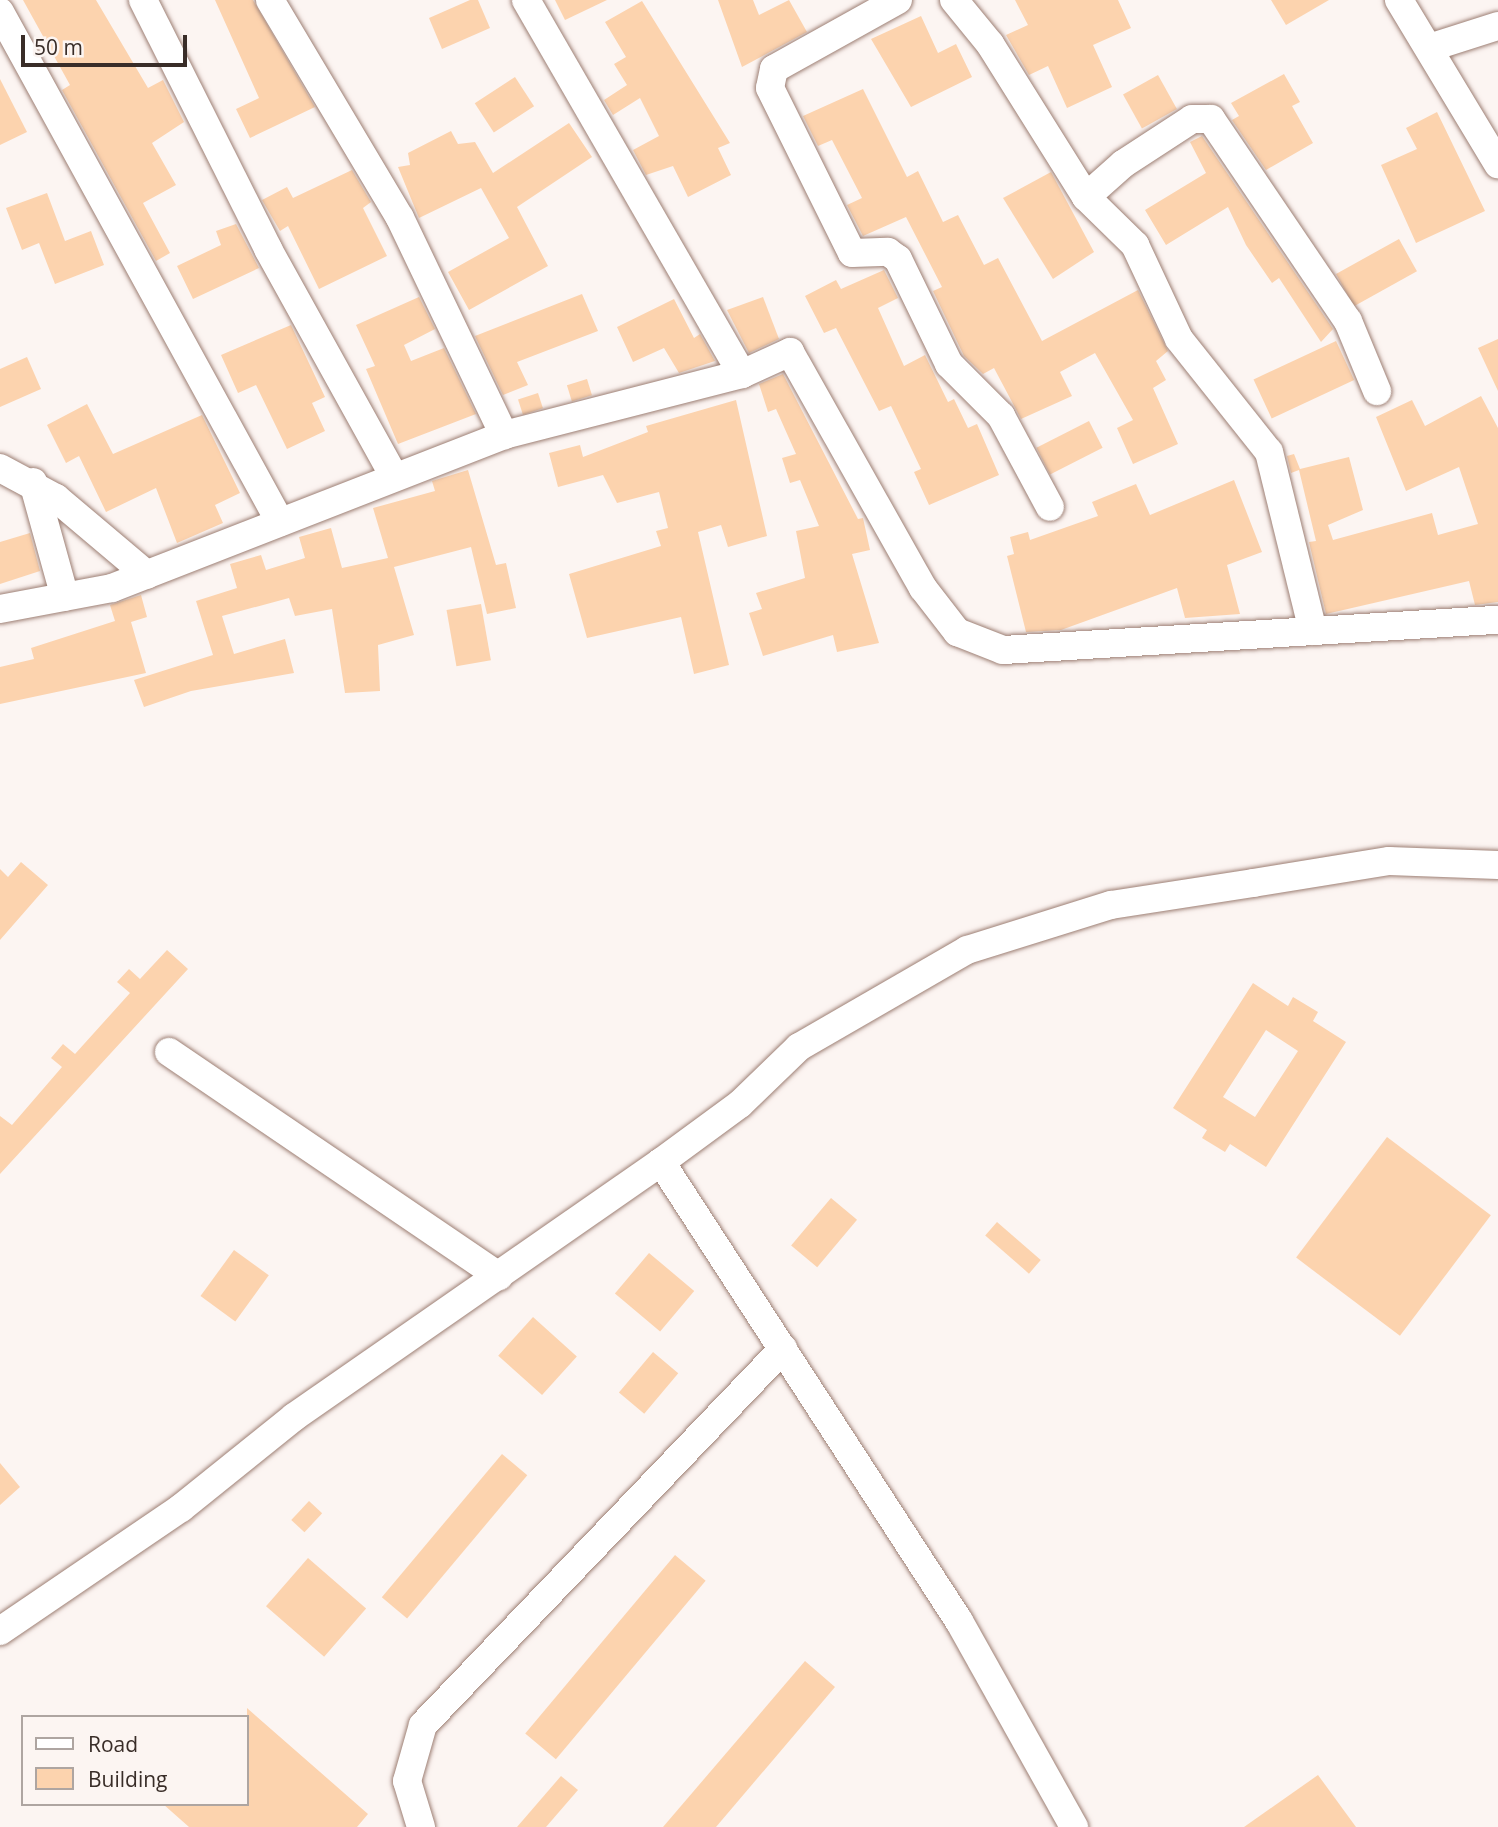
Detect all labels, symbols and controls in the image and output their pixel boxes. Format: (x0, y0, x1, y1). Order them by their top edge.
scale bar (24, 21, 191, 65)
text: 50 m (34, 33, 83, 61)
legend (21, 1715, 248, 1806)
text: Road (88, 1730, 138, 1758)
text: Building (88, 1765, 167, 1793)

